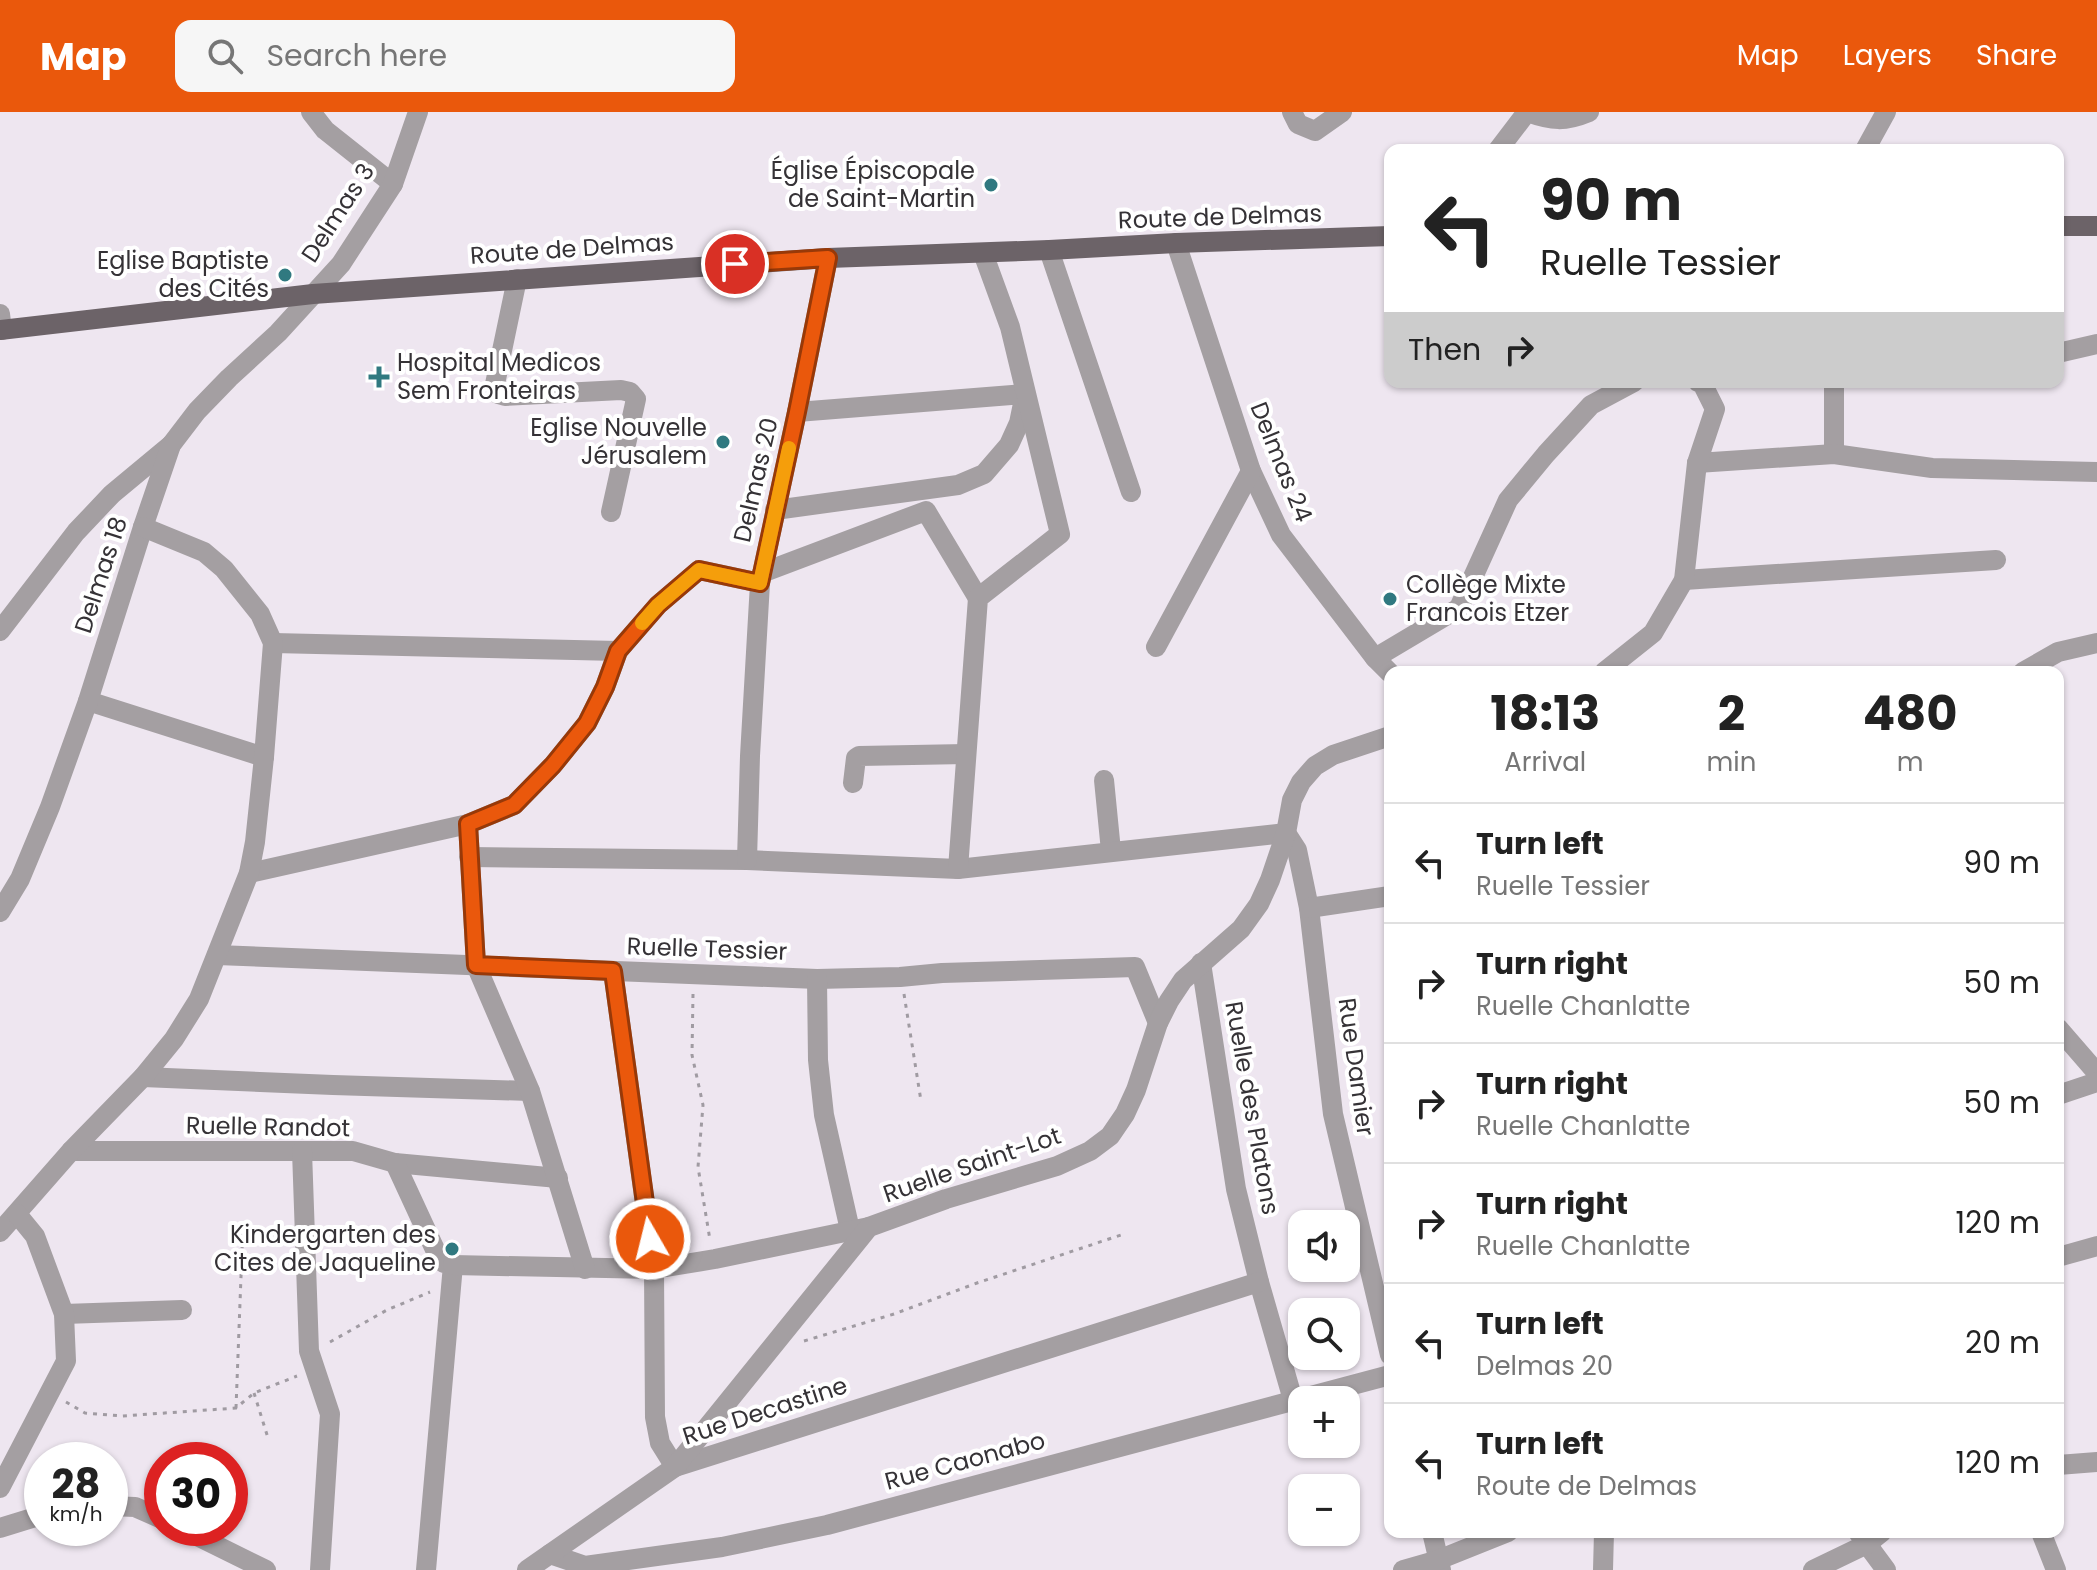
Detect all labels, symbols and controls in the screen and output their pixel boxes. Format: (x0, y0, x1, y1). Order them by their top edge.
search box (175, 20, 735, 92)
text: Map (40, 30, 127, 83)
icon: search (203, 34, 247, 78)
text: Search here (267, 34, 447, 77)
text: Map (1737, 36, 1799, 75)
text: Layers (1843, 36, 1932, 75)
text: Share (1976, 36, 2057, 75)
place label: Église Épiscopale de Saint-Martin (771, 154, 975, 215)
street label: Delmas 3 (293, 157, 382, 269)
text: 90 m (1540, 161, 1682, 240)
marker: Église Épiscopale de Saint-Martin (982, 176, 1000, 194)
icon: left (1408, 176, 1512, 280)
street label: Route de Delmas (1117, 196, 1323, 237)
street label: Route de Delmas (469, 225, 675, 272)
pin (701, 230, 769, 298)
text: Ruelle Tessier (1540, 237, 1781, 288)
icon: arrive (713, 242, 757, 286)
place label: Eglise Baptiste des Cités (97, 244, 269, 305)
marker: Eglise Baptiste des Cités (276, 266, 294, 284)
text: Then (1408, 328, 1481, 371)
icon: right (1497, 328, 1541, 372)
place label: Hospital Medicos Sem Fronteiras (397, 346, 601, 407)
marker: Hospital Medicos Sem Fronteiras (368, 366, 390, 388)
street label: Delmas 24 (1242, 397, 1320, 527)
place label: Eglise Nouvelle Jérusalem (530, 411, 707, 472)
street label: Delmas 20 (725, 415, 786, 545)
marker: Eglise Nouvelle Jérusalem (714, 433, 732, 451)
street label: Delmas 18 (66, 512, 135, 637)
place label: Collège Mixte Francois Etzer (1406, 568, 1569, 629)
marker: Collège Mixte Francois Etzer (1381, 590, 1399, 608)
text: 18:13 (1490, 680, 1600, 747)
text: 2 (1718, 680, 1745, 747)
text: 480 (1863, 680, 1958, 747)
text: Arrival (1504, 744, 1586, 780)
text: min (1707, 744, 1756, 780)
text: m (1897, 744, 1924, 780)
text: Turn left (1476, 822, 1604, 865)
icon: left (1408, 841, 1452, 885)
text: 90 m (1963, 841, 2040, 884)
text: Ruelle Tessier (1476, 868, 1650, 904)
street label: Ruelle Tessier (626, 929, 788, 968)
text: Turn right (1476, 942, 1628, 985)
icon: right (1408, 961, 1452, 1005)
text: 50 m (1963, 961, 2040, 1004)
text: Ruelle Chanlatte (1476, 988, 1690, 1024)
street label: Rue Damier (1330, 996, 1383, 1138)
street label: Ruelle des Platons (1217, 999, 1287, 1217)
text: Turn right (1476, 1062, 1628, 1105)
icon: right (1408, 1081, 1452, 1125)
text: 50 m (1963, 1081, 2040, 1124)
text: Ruelle Chanlatte (1476, 1108, 1690, 1144)
street label: Ruelle Randot (186, 1109, 351, 1144)
street label: Ruelle Saint-Lot (879, 1119, 1065, 1210)
text: Turn right (1476, 1182, 1628, 1225)
position arrow (608, 1197, 692, 1281)
icon: right (1408, 1201, 1452, 1245)
text: 120 m (1955, 1201, 2040, 1244)
map controls (1288, 1210, 1360, 1546)
button: sound (1288, 1210, 1360, 1282)
place label: Kindergarten des Cites de Jaqueline (214, 1218, 436, 1279)
text: Ruelle Chanlatte (1476, 1228, 1690, 1264)
marker: Kindergarten des Cites de Jaqueline (443, 1240, 461, 1258)
button: search (1288, 1298, 1360, 1370)
text: Turn left (1476, 1302, 1604, 1345)
icon: left (1408, 1321, 1452, 1365)
text: 20 m (1965, 1321, 2040, 1364)
text: Delmas 20 (1476, 1348, 1613, 1384)
street label: Rue Decastine (678, 1368, 851, 1453)
button: + (1288, 1386, 1360, 1458)
text: Turn left (1476, 1422, 1604, 1465)
street label: Rue Caonabo (881, 1423, 1049, 1498)
icon: left (1408, 1441, 1452, 1485)
text: 120 m (1955, 1441, 2040, 1484)
speed limit sign: 30 (144, 1442, 248, 1546)
text: 28 (52, 1456, 100, 1512)
text: Route de Delmas (1476, 1468, 1697, 1504)
button: − (1288, 1474, 1360, 1546)
text: km/h (49, 1500, 103, 1528)

